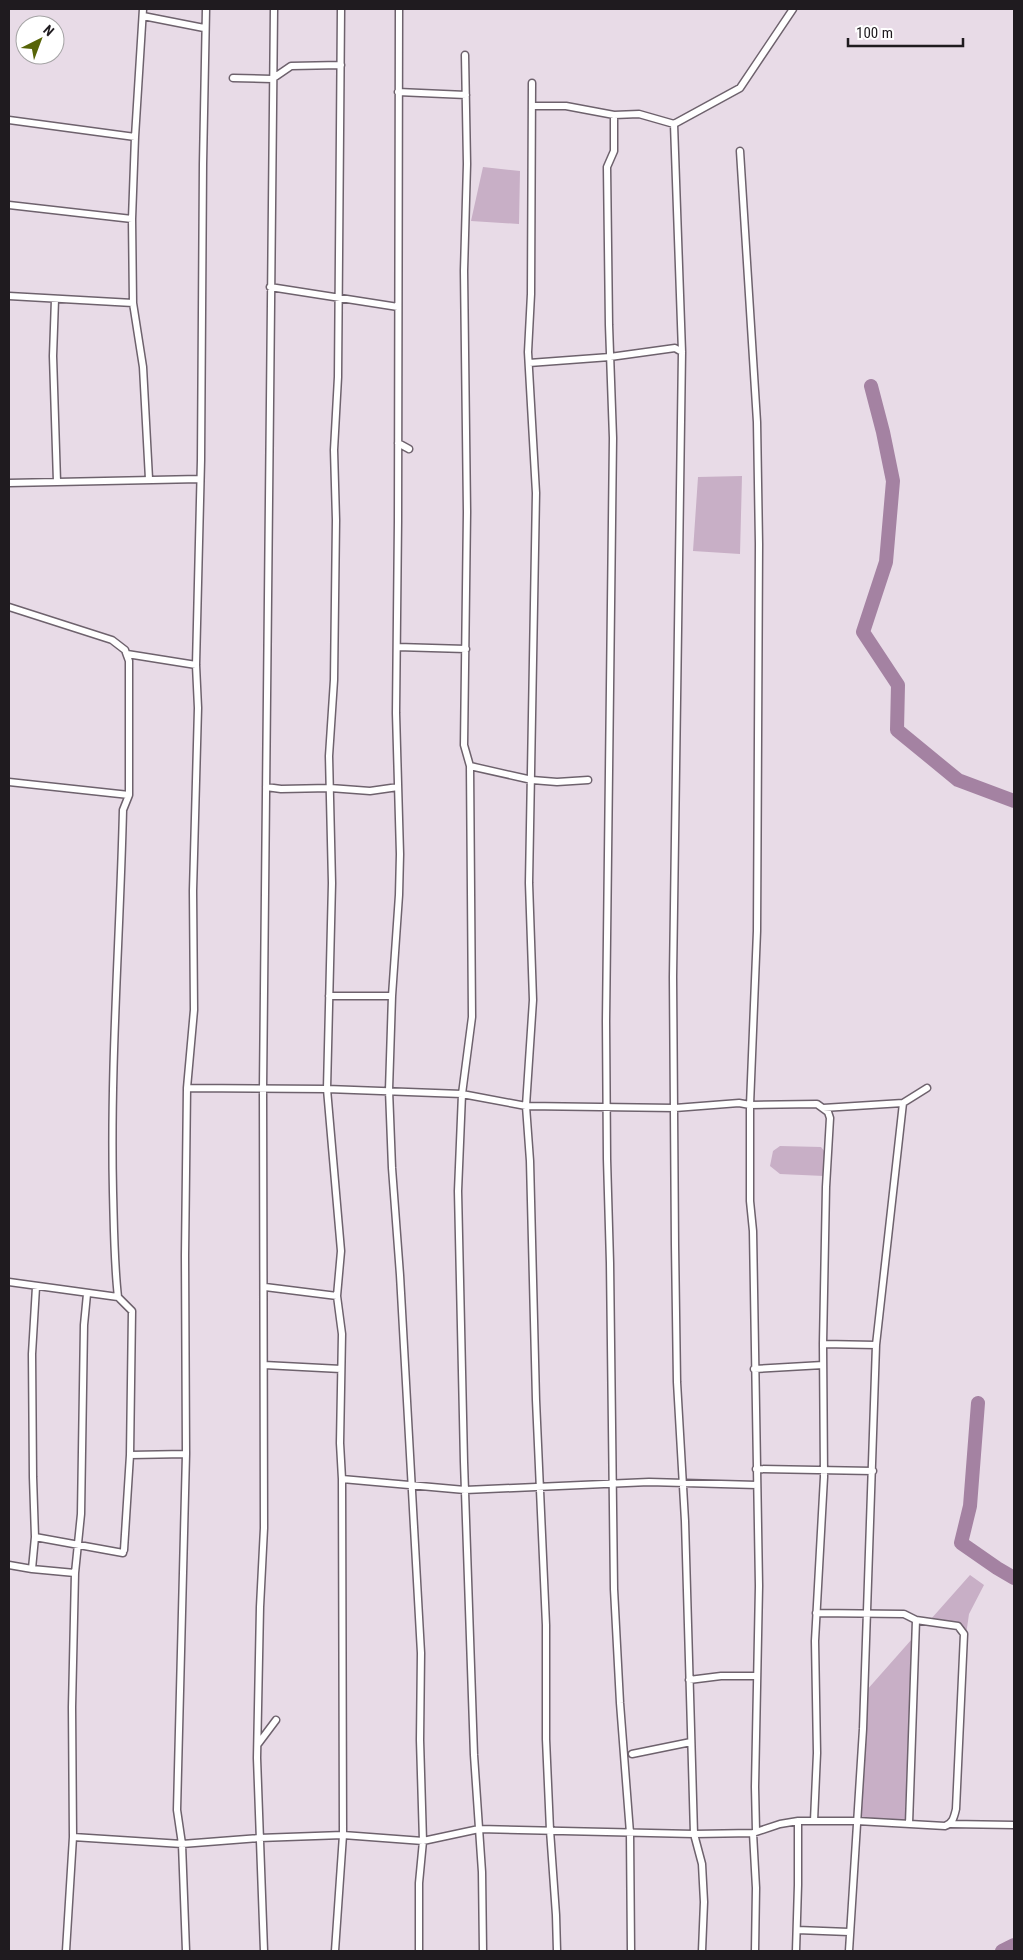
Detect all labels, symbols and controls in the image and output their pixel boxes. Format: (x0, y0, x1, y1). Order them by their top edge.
north arrow (15, 15, 65, 65)
scale bar (848, 15, 963, 47)
text: N (40, 22, 57, 39)
text: 100 m (856, 24, 893, 42)

